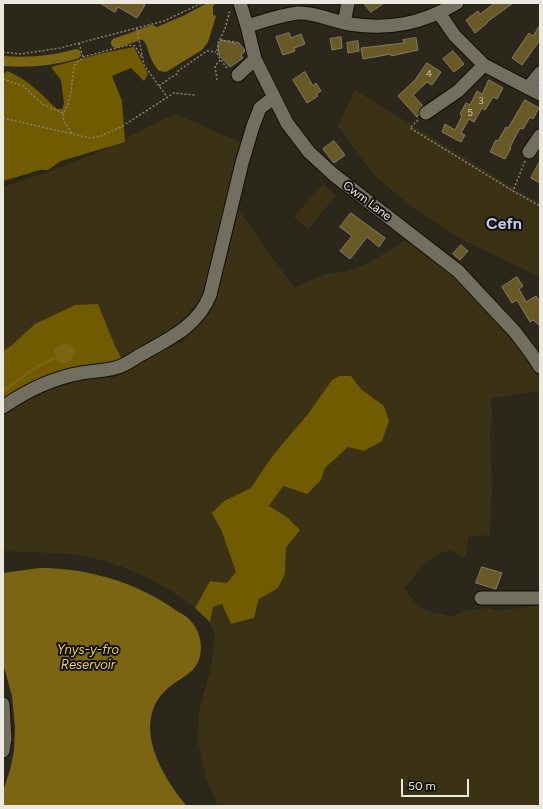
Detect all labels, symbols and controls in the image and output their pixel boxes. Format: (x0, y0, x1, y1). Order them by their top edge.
house number: 4 (426, 68, 432, 80)
house number: 3 (478, 95, 484, 107)
house number: 5 (467, 107, 473, 119)
street label: Cwm Lane (340, 178, 394, 224)
district label: Cefn (486, 214, 522, 234)
water label: Ynys-y-fro Reservoir (57, 642, 119, 673)
scale bar (403, 771, 471, 797)
text: 50 m (408, 779, 436, 793)

